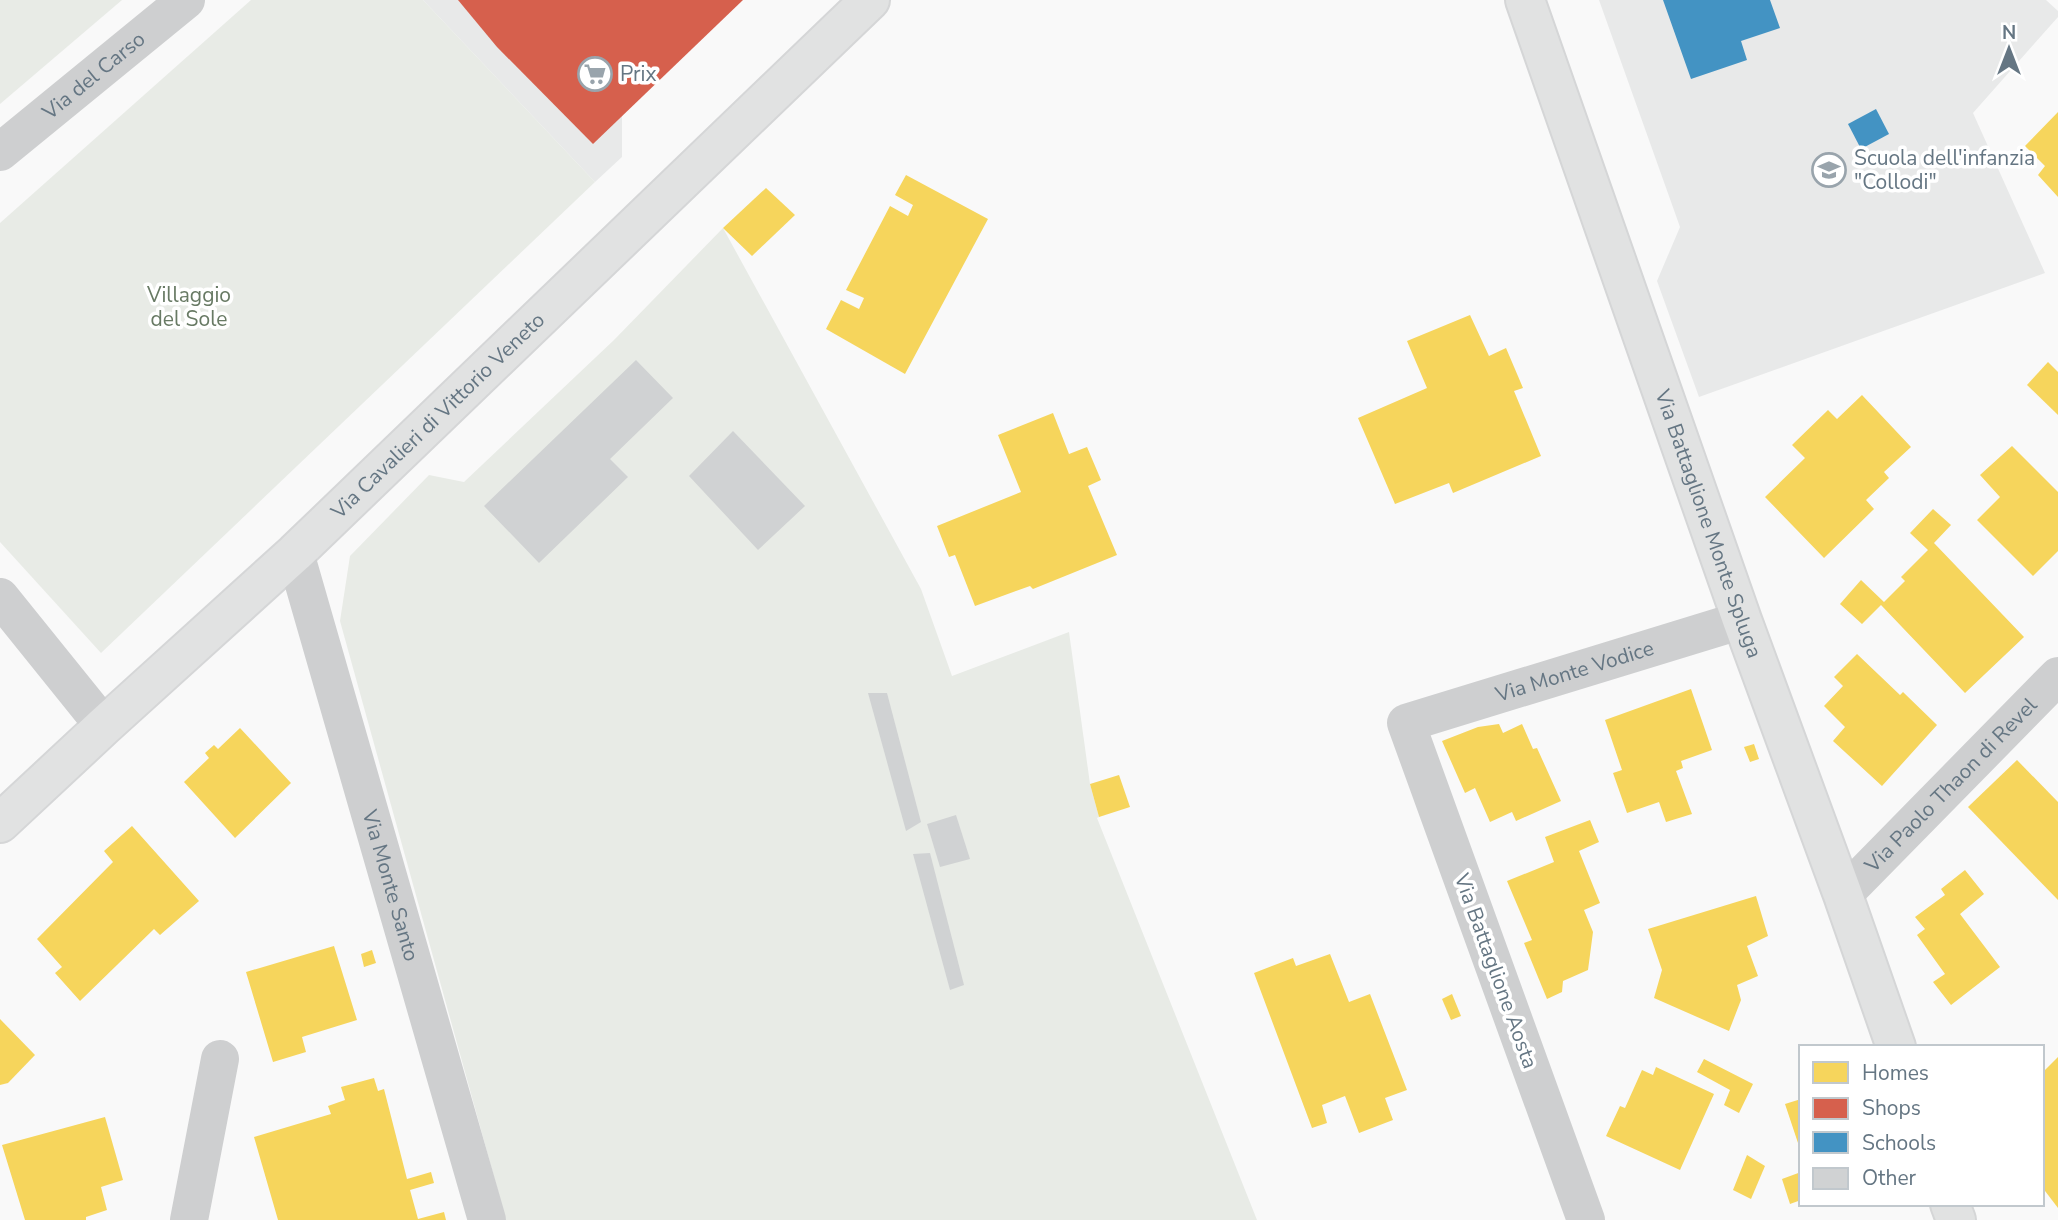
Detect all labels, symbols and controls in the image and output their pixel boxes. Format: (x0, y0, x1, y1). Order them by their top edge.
north arrow (1974, 14, 2044, 84)
text: N (2002, 20, 2016, 46)
street label: Via del Carso (36, 25, 151, 126)
supermarket icon: Prix (576, 55, 614, 93)
place label: Prix (620, 60, 657, 88)
place label: Scuola dell'infanzia "Collodi" (1854, 144, 2035, 196)
school or university icon: Scuola dell'infanzia "Collodi" (1810, 151, 1848, 189)
park label: Villaggio del Sole (146, 281, 231, 333)
street label: Via Cavalieri di Vittorio Veneto (324, 306, 551, 526)
street label: Via Battaglione Monte Spluga (1648, 385, 1769, 662)
street label: Via Monte Vodice (1491, 634, 1657, 709)
street label: Via Paolo Thaon di Revel (1858, 691, 2044, 879)
street label: Via Monte Santo (355, 806, 426, 964)
street label: Via Battaglione Aosta (1447, 869, 1544, 1072)
legend (1799, 1045, 2044, 1206)
text: Homes (1862, 1059, 1929, 1087)
text: Shops (1862, 1094, 1921, 1122)
text: Schools (1862, 1129, 1936, 1157)
text: Other (1862, 1164, 1917, 1192)

